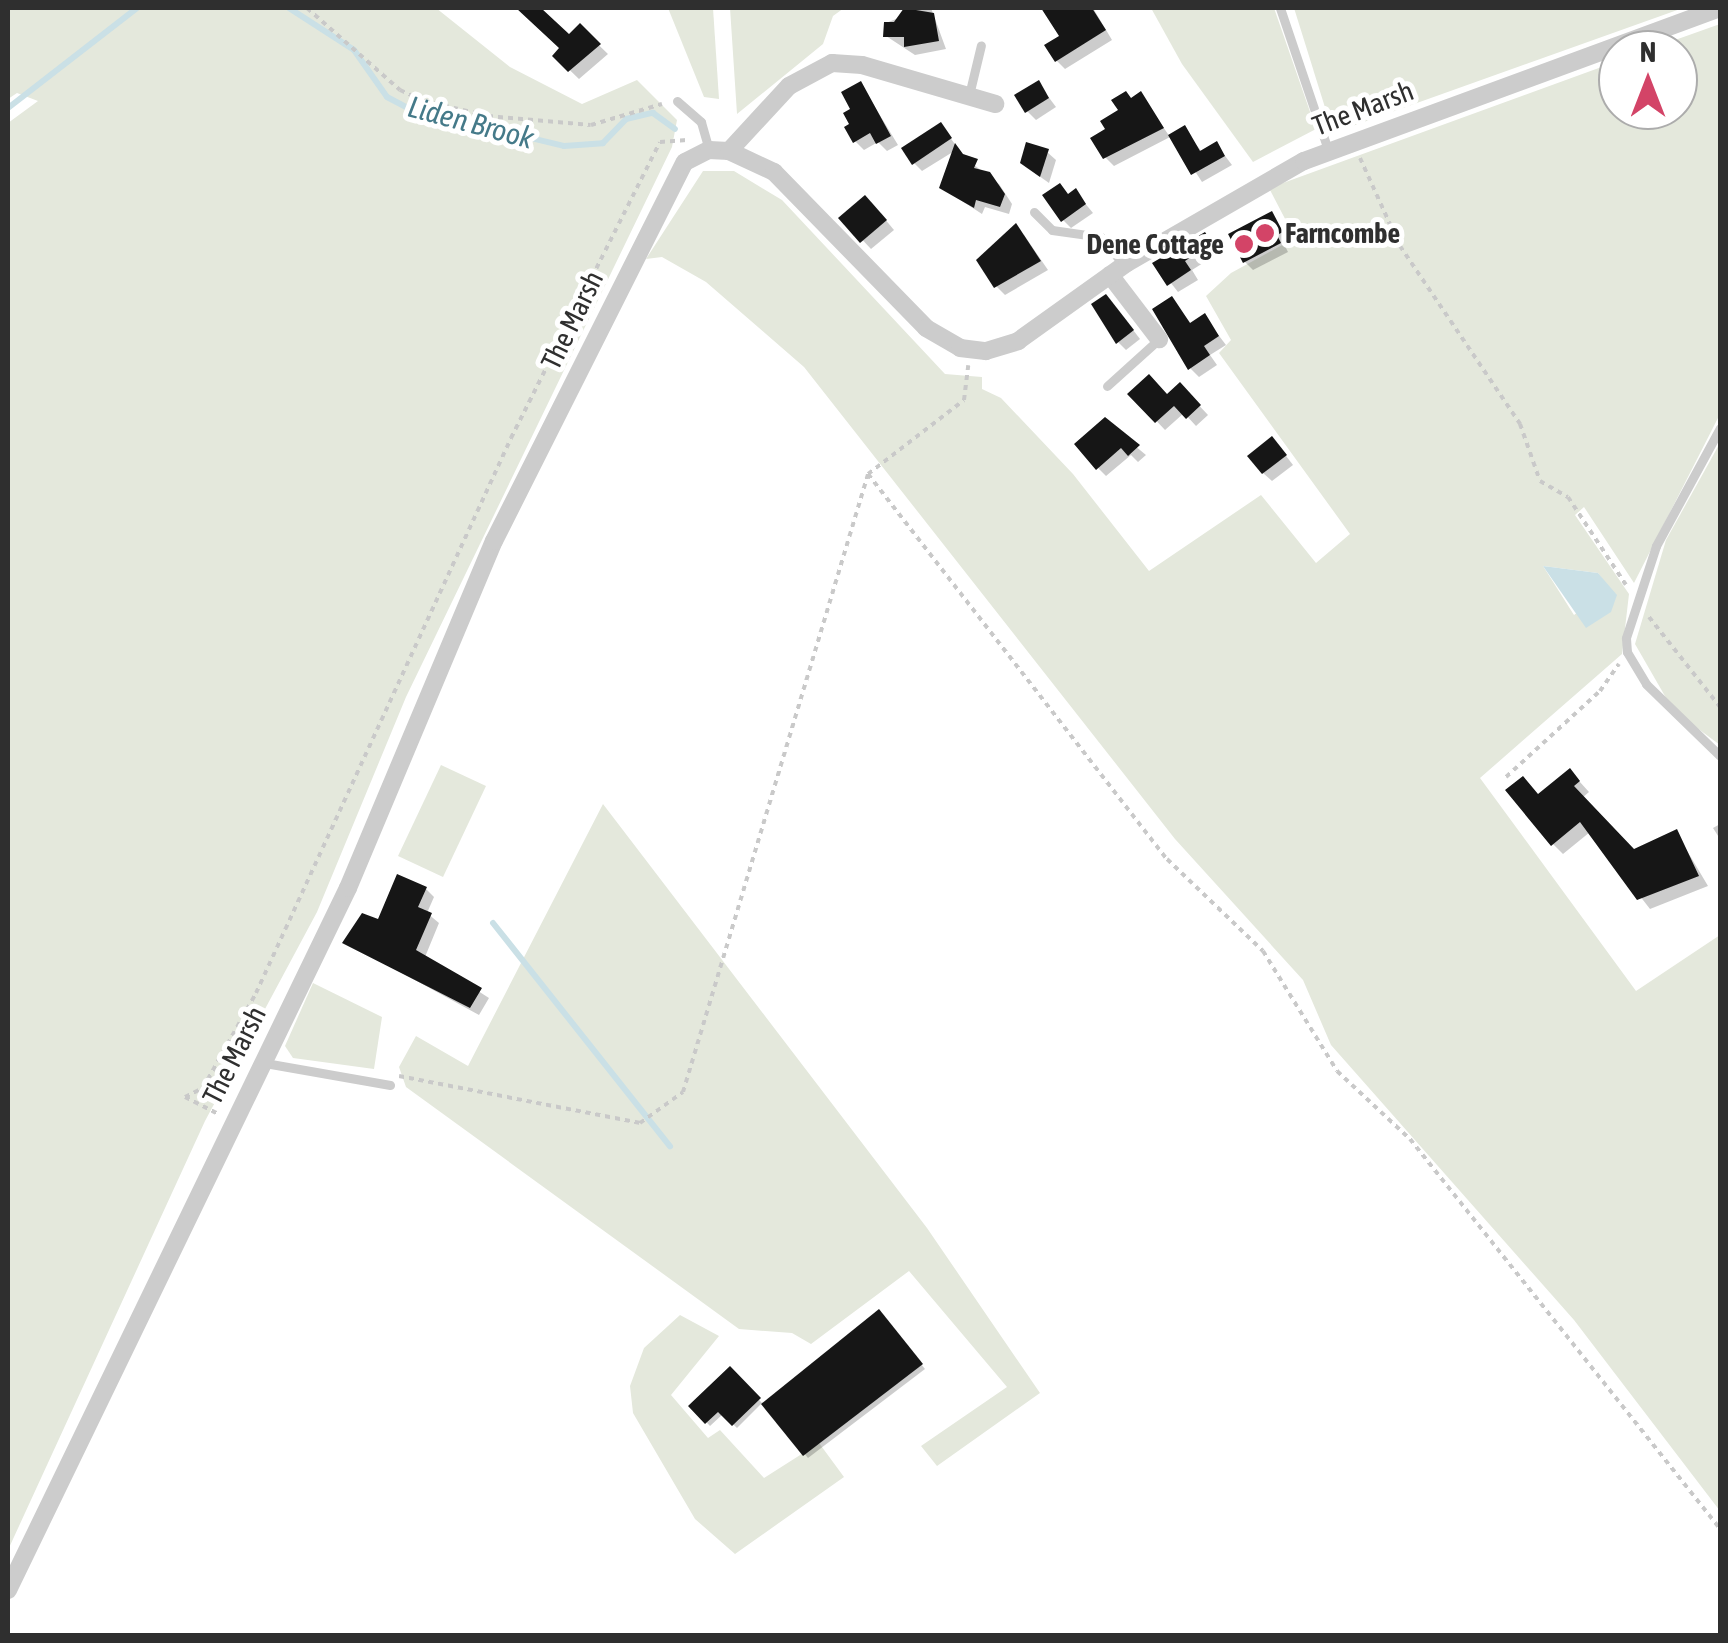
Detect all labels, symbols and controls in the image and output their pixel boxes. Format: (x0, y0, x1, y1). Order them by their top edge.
north arrow (1598, 30, 1698, 130)
text: N (1640, 36, 1656, 68)
street label: The Marsh (1308, 73, 1418, 143)
water label: Liden Brook (404, 88, 538, 156)
place label: Farncombe (1285, 216, 1400, 250)
marker: Farncombe (1254, 222, 1276, 244)
place label: Dene Cottage (1086, 227, 1224, 261)
marker: Dene Cottage (1233, 233, 1255, 255)
street label: The Marsh (534, 265, 610, 375)
street label: The Marsh (195, 1000, 273, 1110)

